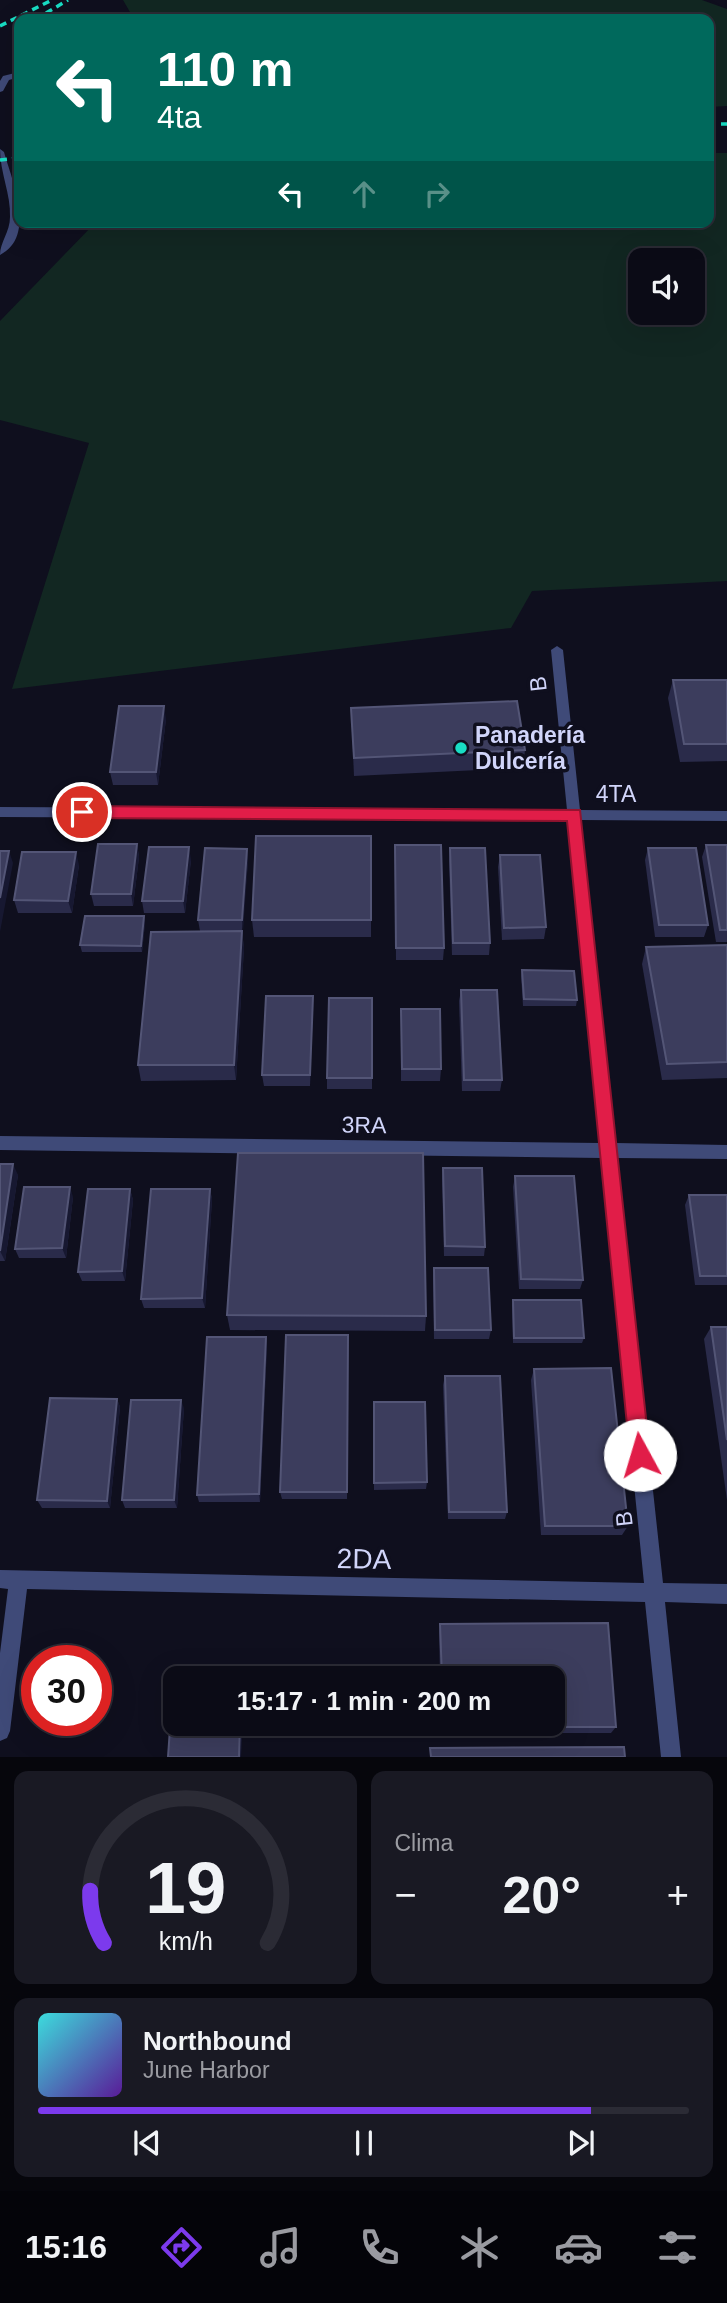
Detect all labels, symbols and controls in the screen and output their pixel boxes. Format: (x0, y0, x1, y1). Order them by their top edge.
icon: left (42, 42, 133, 133)
text: 110 m (157, 42, 293, 96)
text: 4ta (157, 99, 201, 135)
icon: left (272, 175, 310, 213)
icon: ahead (345, 175, 383, 213)
icon: right (418, 175, 456, 213)
map controls (628, 248, 705, 325)
button: sound (628, 248, 705, 325)
street label: B (524, 675, 552, 693)
place label: Panadería Dulcería (475, 722, 585, 774)
marker: Panadería Dulcería (453, 740, 469, 756)
street label: 4TA (596, 781, 637, 807)
pin (52, 782, 112, 842)
icon: arrive (63, 793, 101, 831)
street label: 3RA (341, 1112, 387, 1138)
position arrow (603, 1418, 677, 1492)
street label: B (610, 1510, 638, 1528)
street label: 2DA (336, 1543, 392, 1575)
speed limit sign: 30 (21, 1645, 112, 1736)
text: 15:17 · 1 min · 200 m (237, 1686, 491, 1716)
text: Clima (395, 1830, 453, 1856)
text: 19 (145, 1848, 226, 1929)
text: 20° (502, 1866, 581, 1924)
text: − (395, 1874, 417, 1916)
text: + (667, 1874, 689, 1916)
text: km/h (158, 1927, 212, 1955)
text: Northbound (143, 2026, 292, 2056)
text: June Harbor (143, 2057, 270, 2083)
icon: previous (128, 2124, 166, 2162)
icon: pause (345, 2124, 383, 2162)
icon: next (562, 2124, 600, 2162)
icon: directions (157, 2223, 206, 2272)
icon: music (256, 2223, 305, 2272)
icon: phone (355, 2223, 404, 2272)
icon: climate (455, 2223, 504, 2272)
icon: car (554, 2223, 603, 2272)
icon: filters (653, 2223, 702, 2272)
text: 15:16 (25, 2229, 107, 2265)

